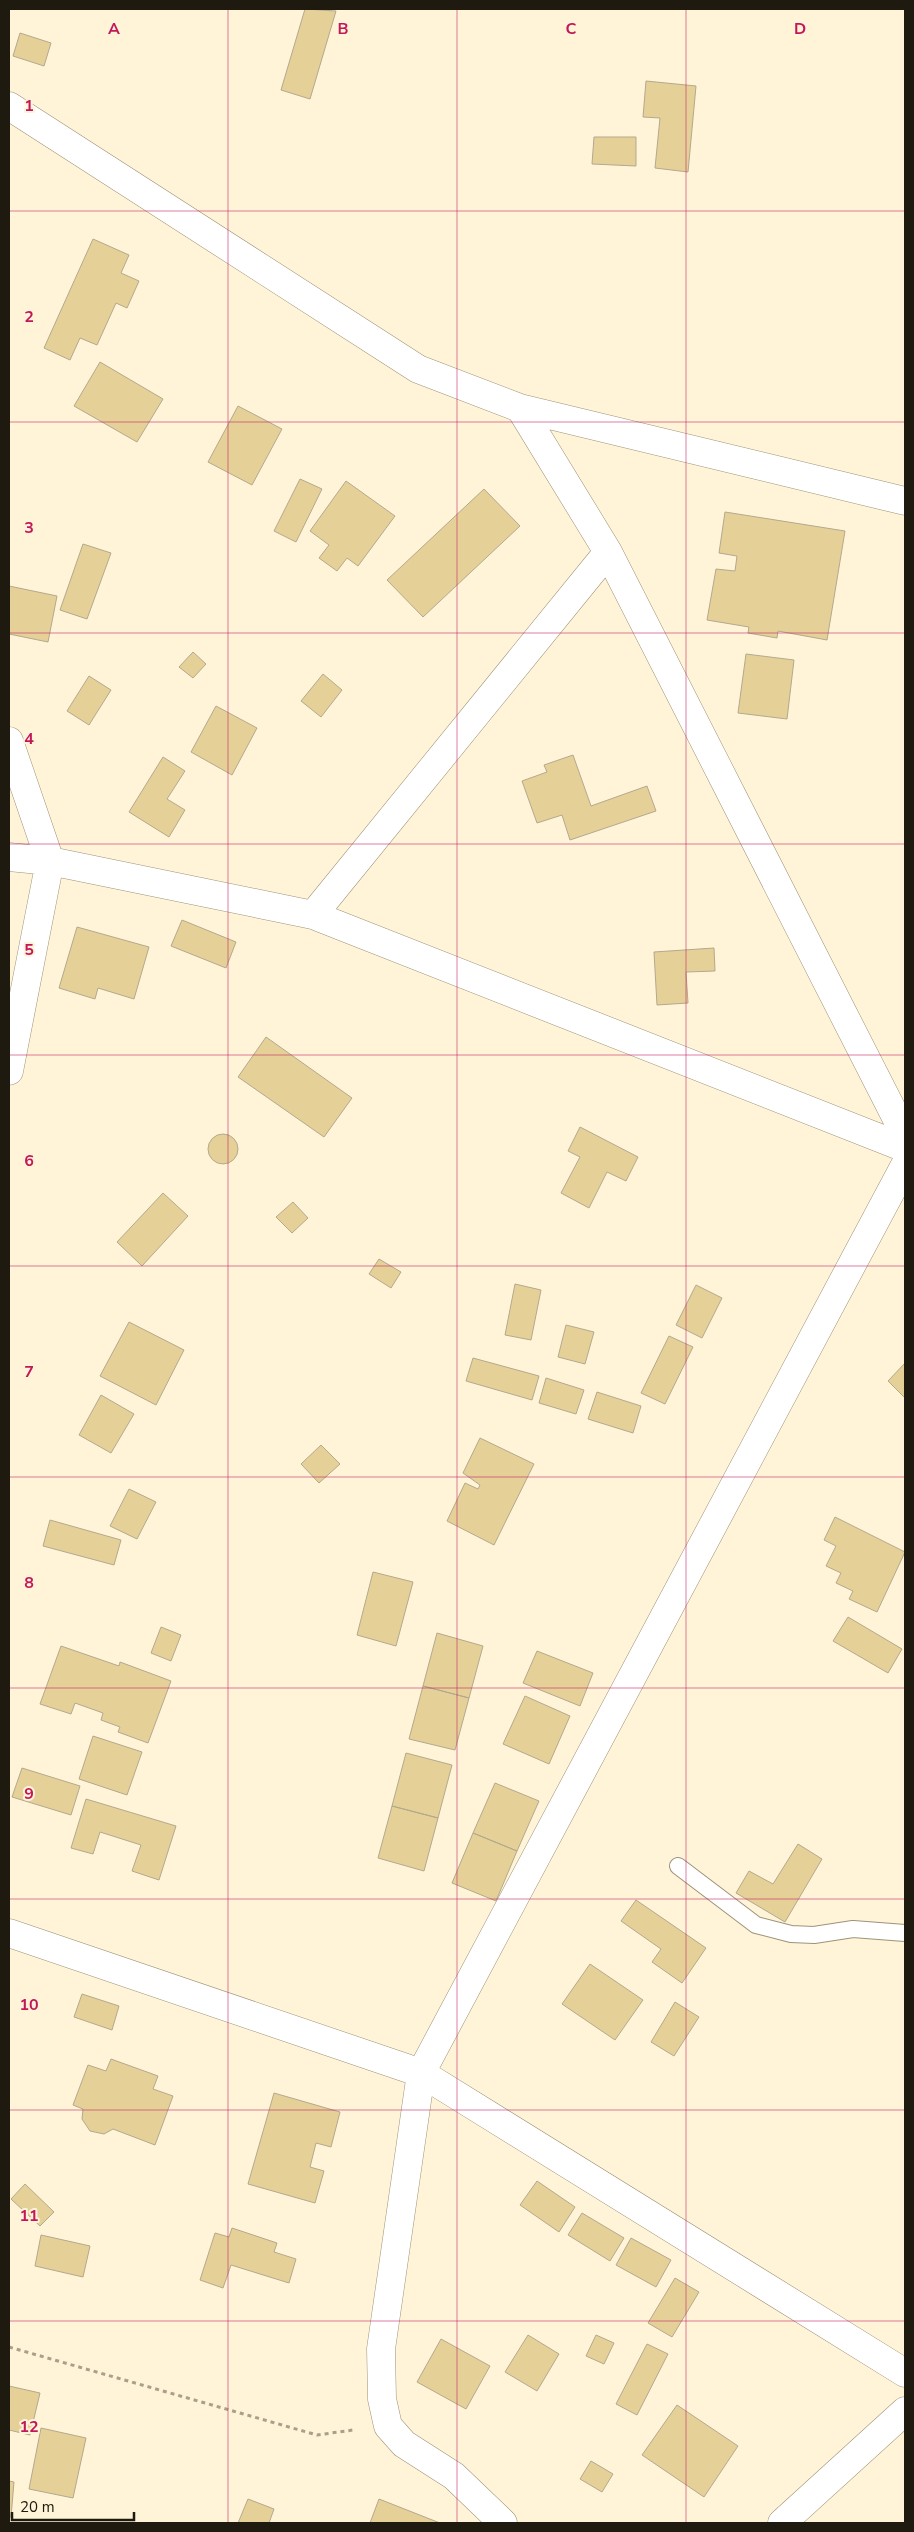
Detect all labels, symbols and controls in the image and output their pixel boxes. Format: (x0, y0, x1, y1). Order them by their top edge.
text: A (108, 18, 120, 40)
text: B (337, 18, 349, 40)
text: C (566, 18, 577, 40)
text: D (794, 18, 806, 40)
text: 1 (24, 95, 34, 117)
text: 2 (24, 306, 34, 328)
text: 3 (24, 517, 34, 539)
text: 4 (24, 728, 34, 750)
text: 5 (24, 939, 34, 961)
text: 6 (24, 1150, 34, 1172)
text: 7 (24, 1361, 34, 1383)
text: 8 (24, 1572, 34, 1594)
text: 9 (24, 1783, 34, 1805)
text: 10 (19, 1994, 39, 2016)
text: 11 (19, 2205, 39, 2227)
text: 12 (19, 2416, 39, 2438)
scale bar (12, 2490, 135, 2522)
text: 20 m (20, 2497, 55, 2517)

